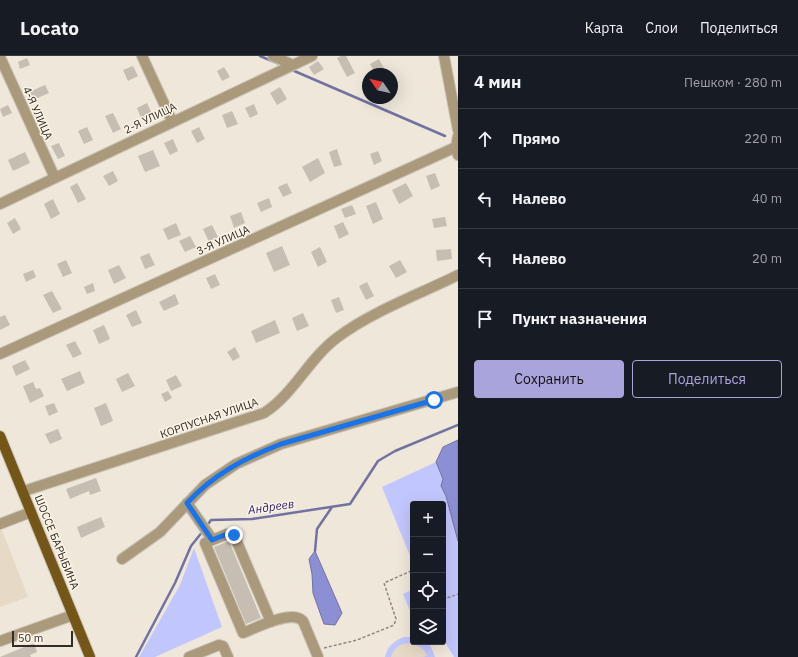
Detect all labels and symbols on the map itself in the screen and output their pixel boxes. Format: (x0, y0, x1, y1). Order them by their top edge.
north arrow (362, 68, 398, 104)
street label: 4-Я УЛИЦА (20, 84, 56, 142)
street label: 2-Я УЛИЦА (121, 99, 179, 137)
street label: 3-Я УЛИЦА (194, 222, 252, 258)
route start (425, 391, 443, 409)
street label: КОРПУСНАЯ УЛИЦА (158, 395, 260, 441)
street label: ШОССЕ БАРЫБИНА (32, 493, 82, 591)
water label: Андреев (246, 496, 295, 517)
route end (225, 526, 243, 544)
scale bar (12, 629, 73, 648)

